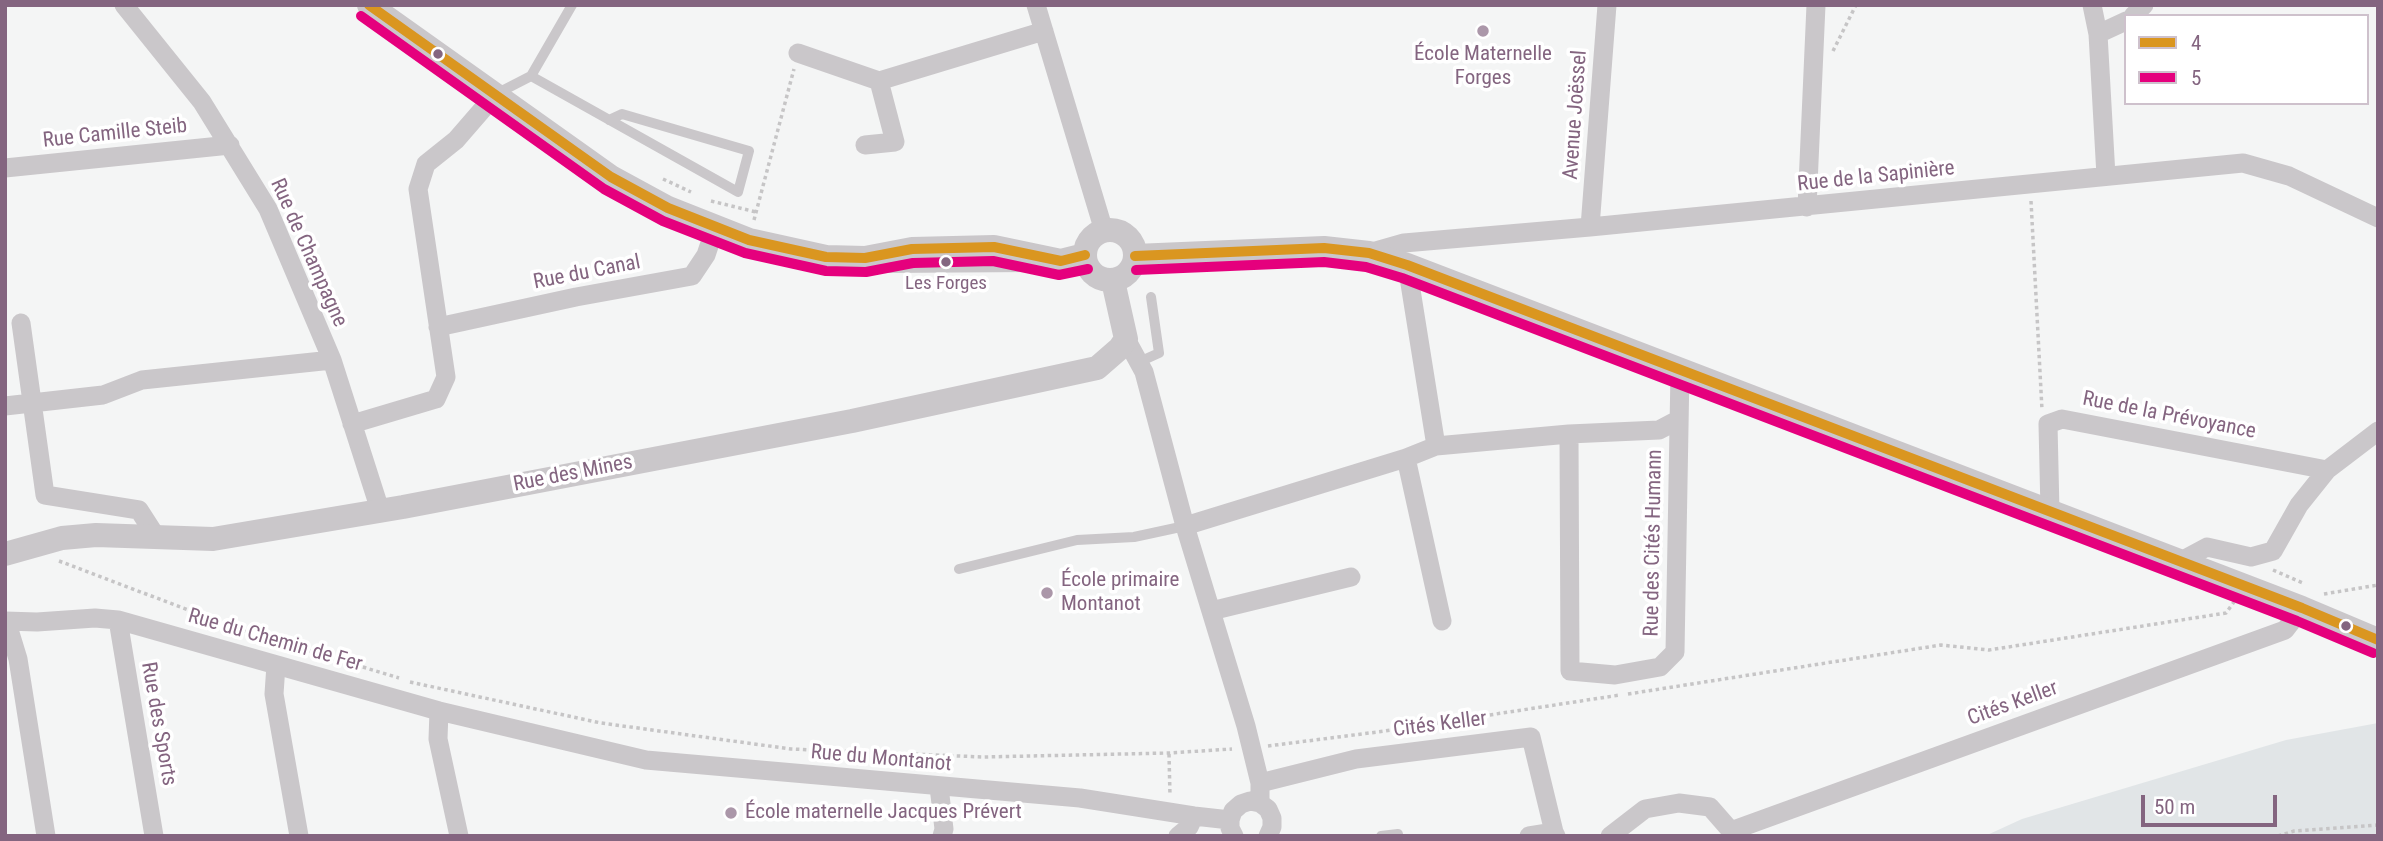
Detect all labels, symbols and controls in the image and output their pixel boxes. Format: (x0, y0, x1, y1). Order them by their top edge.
legend (2124, 14, 2369, 105)
marker: École Maternelle Forges (1475, 23, 1491, 39)
text: 4 (2191, 31, 2201, 55)
place label: École Maternelle Forges (1414, 42, 1552, 92)
unlabelled marker (431, 47, 445, 61)
street label: Avenue Joëssel (1559, 49, 1593, 181)
text: 5 (2191, 66, 2201, 90)
street label: Rue Camille Steib (42, 114, 188, 154)
street label: Rue de la Sapinière (1796, 156, 1956, 198)
street label: Rue de Champagne (264, 175, 352, 331)
street label: Rue du Canal (531, 250, 643, 296)
marker: Les Forges (939, 255, 953, 269)
place label: Les Forges (905, 273, 987, 295)
street label: Rue de la Prévoyance (2080, 387, 2258, 445)
street label: Rue des Cités Humann (1640, 449, 1668, 637)
street label: Rue des Mines (511, 450, 635, 498)
place label: École primaire Montanot (1061, 568, 1179, 618)
marker: École primaire Montanot (1039, 585, 1055, 601)
street label: Rue du Chemin de Fer (185, 604, 365, 678)
unlabelled marker (2339, 619, 2353, 633)
street label: Rue des Sports (135, 660, 181, 788)
street label: Cités Keller (1964, 676, 2062, 732)
street label: Cités Keller (1392, 707, 1488, 743)
street label: Rue du Montanot (810, 740, 952, 778)
scale bar (2145, 782, 2282, 826)
text: 50 m (2154, 795, 2195, 819)
place label: École maternelle Jacques Prévert (745, 800, 1022, 826)
marker: École maternelle Jacques Prévert (723, 805, 739, 821)

